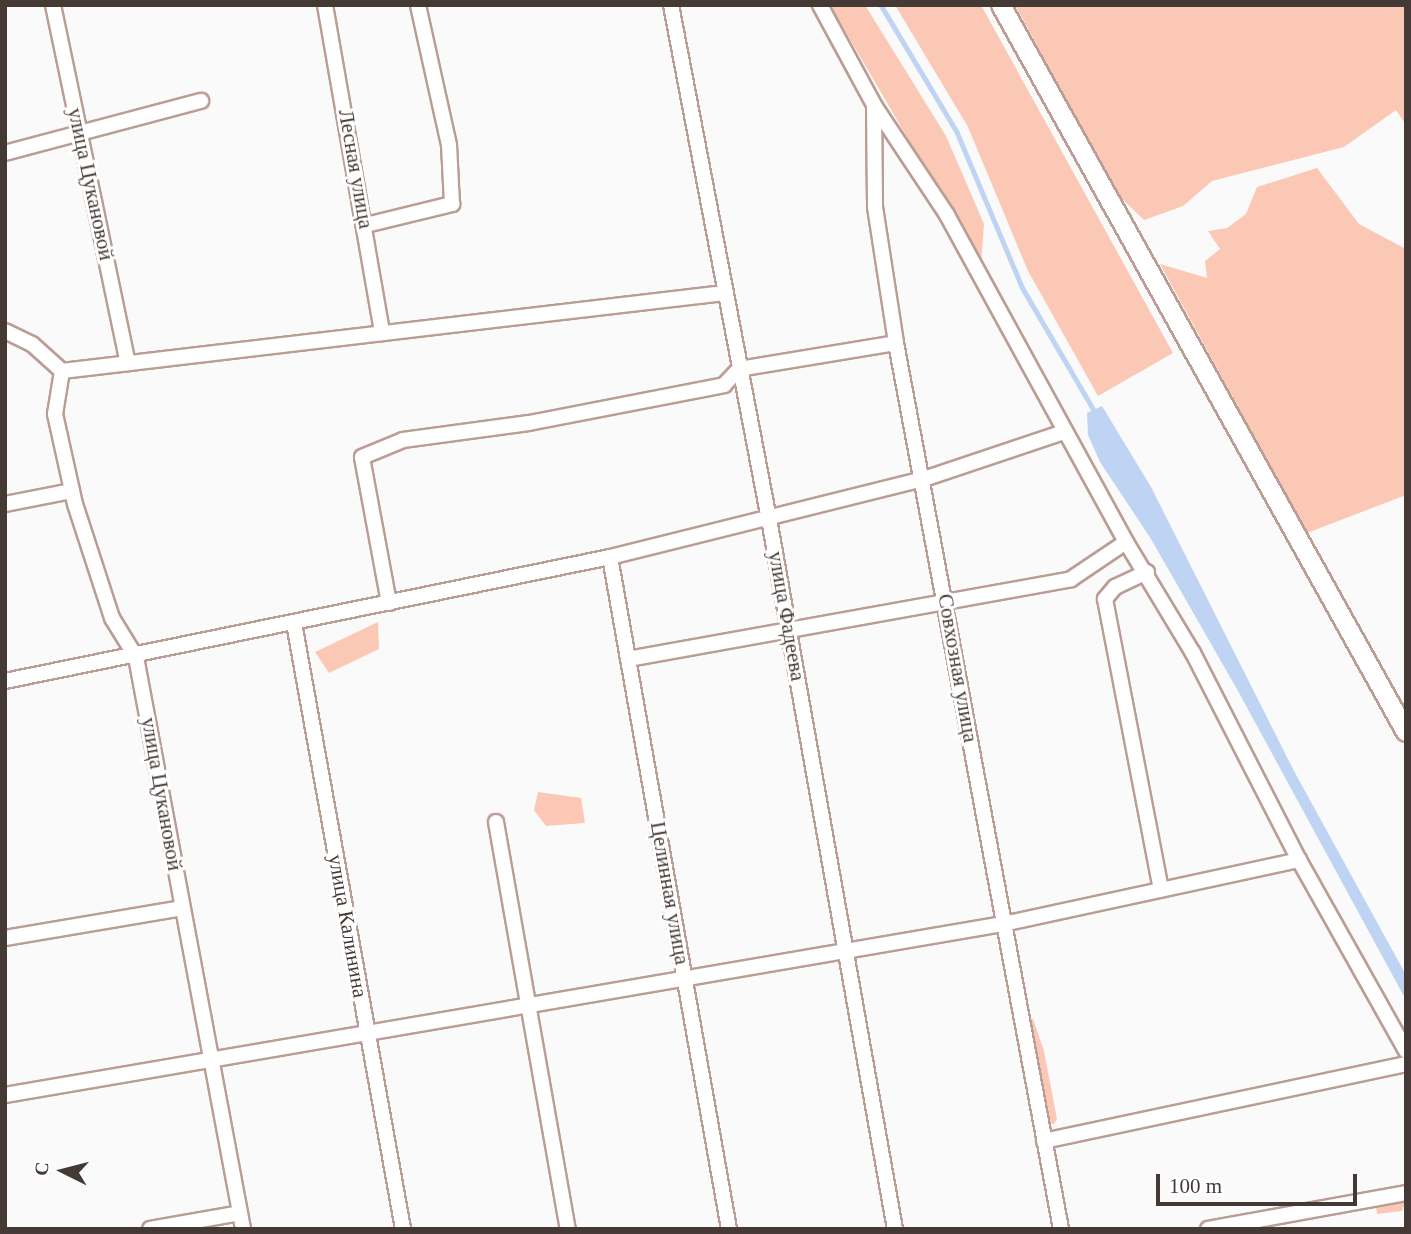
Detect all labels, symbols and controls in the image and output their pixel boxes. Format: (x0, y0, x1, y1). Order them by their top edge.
street label: улица Цукановой (63, 105, 119, 263)
street label: Лесная улица (333, 107, 379, 231)
street label: улица Фадеева (763, 549, 811, 683)
street label: Совхозная улица (933, 592, 983, 744)
street label: улица Цукановой (136, 715, 188, 873)
street label: Целинная улица (645, 820, 695, 966)
street label: улица Калинина (323, 852, 373, 1000)
north arrow (28, 1136, 98, 1206)
scale bar (1159, 1160, 1360, 1204)
text: С (30, 1161, 53, 1177)
text: 100 m (1169, 1174, 1222, 1198)

